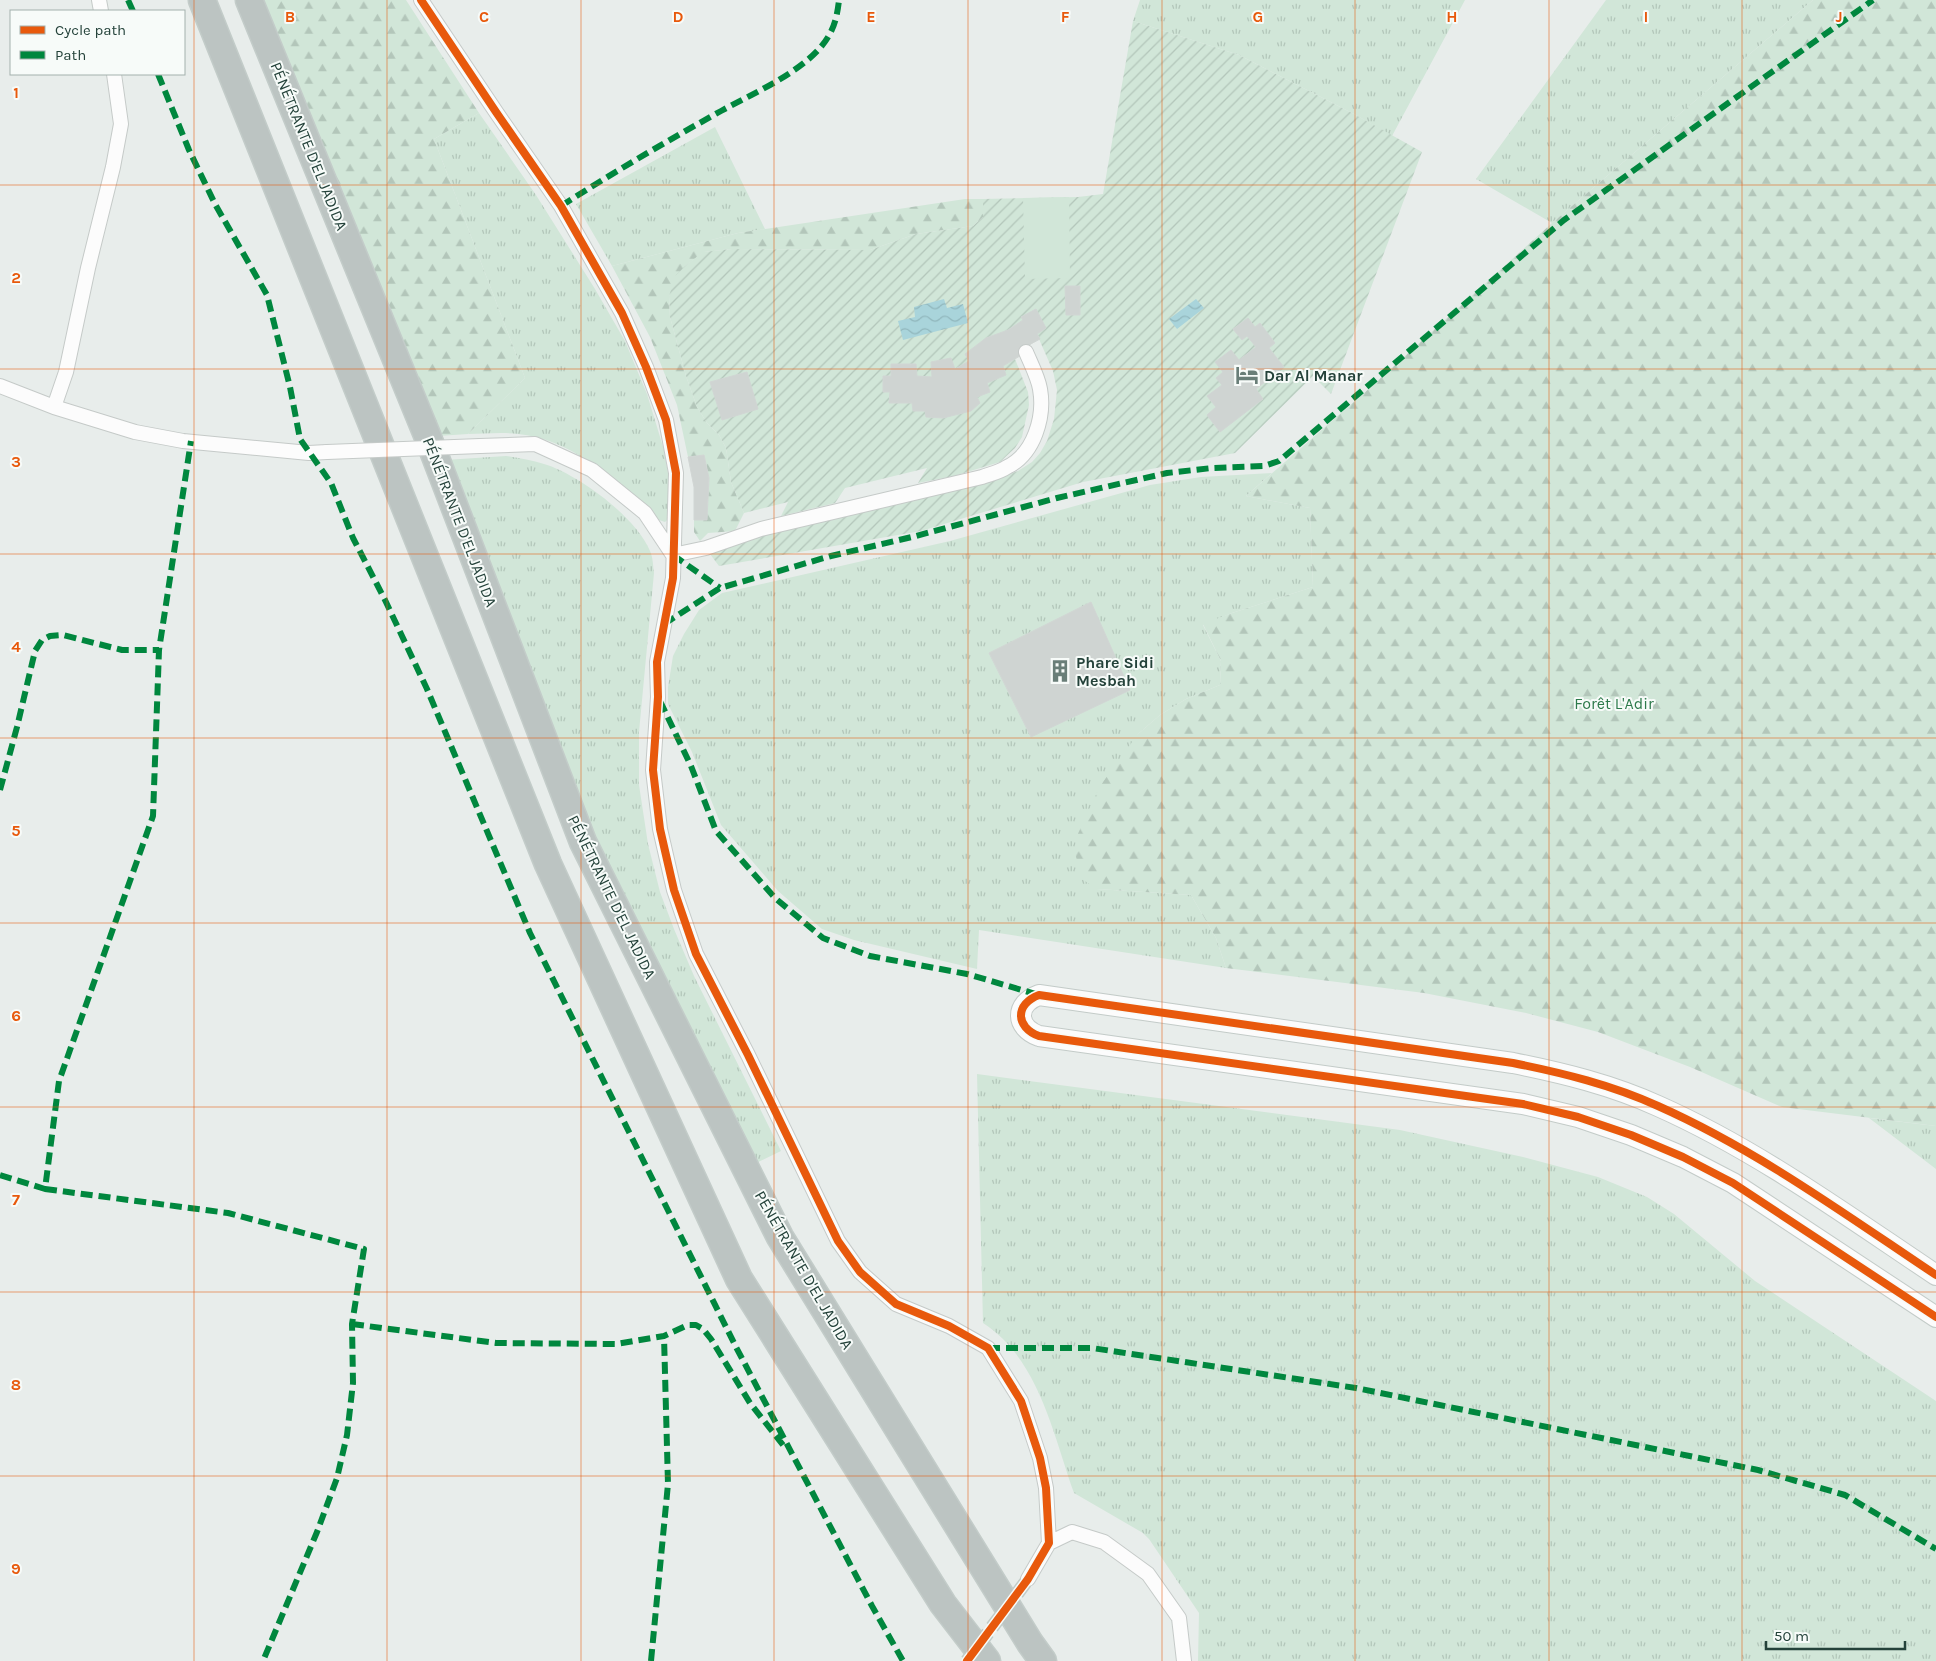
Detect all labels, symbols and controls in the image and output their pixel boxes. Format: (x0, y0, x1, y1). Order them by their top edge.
text: B (285, 7, 295, 26)
text: C (479, 7, 489, 26)
text: D (673, 7, 684, 26)
text: E (866, 7, 876, 26)
text: F (1061, 7, 1070, 26)
text: G (1253, 7, 1263, 26)
text: H (1446, 7, 1458, 26)
text: I (1644, 7, 1648, 26)
text: J (1835, 7, 1843, 26)
legend (10, 10, 185, 75)
text: Cycle path (55, 21, 126, 39)
text: Path (55, 46, 86, 64)
street label: PÉNÉTRANTE D'EL JADIDA (266, 59, 352, 233)
text: 1 (13, 83, 19, 102)
text: 2 (11, 268, 21, 287)
hotel icon: Dar Al Manar (1234, 362, 1260, 388)
place label: Dar Al Manar (1264, 366, 1363, 385)
street label: PÉNÉTRANTE D'EL JADIDA (419, 435, 501, 609)
text: 3 (11, 452, 21, 471)
text: 4 (11, 637, 21, 656)
place label: Phare Sidi Mesbah (1076, 653, 1154, 690)
building icon: Phare Sidi Mesbah (1047, 658, 1073, 684)
park label: Forêt L'Adir (1574, 694, 1654, 713)
street label: PÉNÉTRANTE D'EL JADIDA (564, 812, 660, 982)
text: 5 (11, 821, 21, 840)
text: 6 (11, 1006, 21, 1025)
street label: PÉNÉTRANTE D'EL JADIDA (751, 1187, 857, 1353)
text: 7 (12, 1190, 20, 1209)
text: 8 (11, 1375, 21, 1394)
text: 9 (11, 1559, 21, 1578)
scale bar (1766, 1618, 1905, 1650)
text: 50 m (1774, 1627, 1809, 1645)

